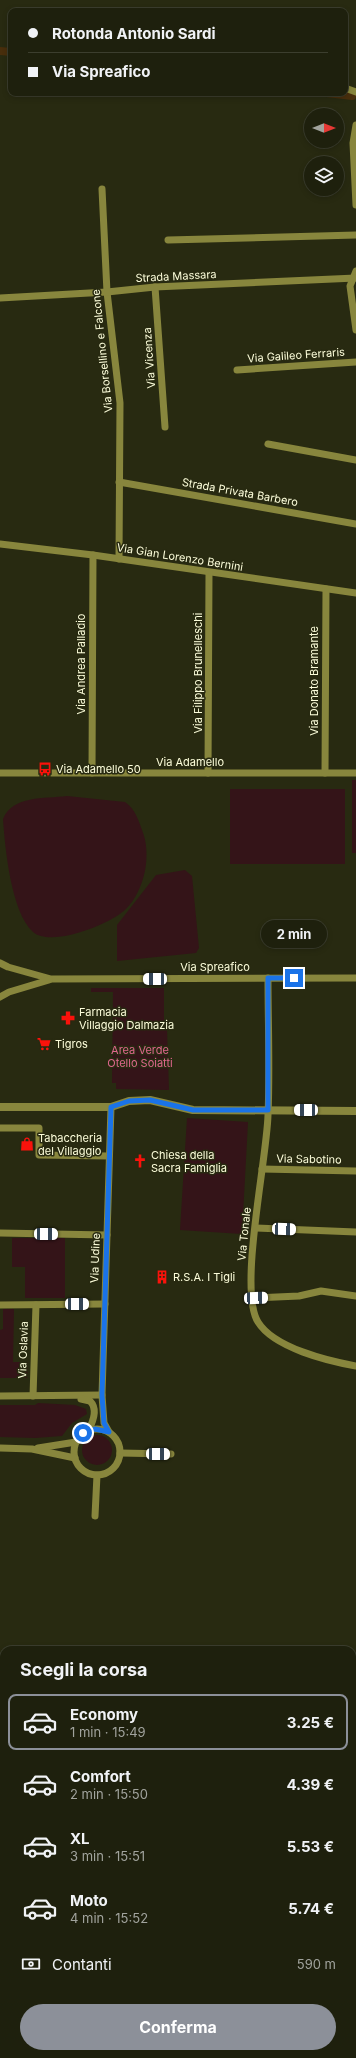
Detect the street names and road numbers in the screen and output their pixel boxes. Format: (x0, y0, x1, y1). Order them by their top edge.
street label: Strada Massara (135, 267, 217, 285)
street label: Via Borsellino e Falcone (89, 288, 115, 414)
street label: Via Vicenza (140, 327, 158, 389)
street label: Via Galileo Ferraris (247, 345, 346, 365)
street label: Strada Privata Barbero (181, 475, 300, 509)
street label: Via Gian Lorenzo Bernini (116, 540, 244, 574)
street label: Via Andrea Palladio (74, 613, 88, 714)
street label: Via Filippo Brunelleschi (191, 613, 205, 733)
street label: Via Donato Bramante (307, 626, 321, 736)
street label: Via Adamello (156, 755, 224, 769)
street label: Via Spreafico (180, 960, 250, 974)
street label: Via Sabotino (276, 1151, 342, 1167)
street label: Via Tonale (234, 1206, 254, 1262)
street label: Via Udine (87, 1233, 103, 1283)
street label: Via Oslavia (15, 1321, 31, 1379)

